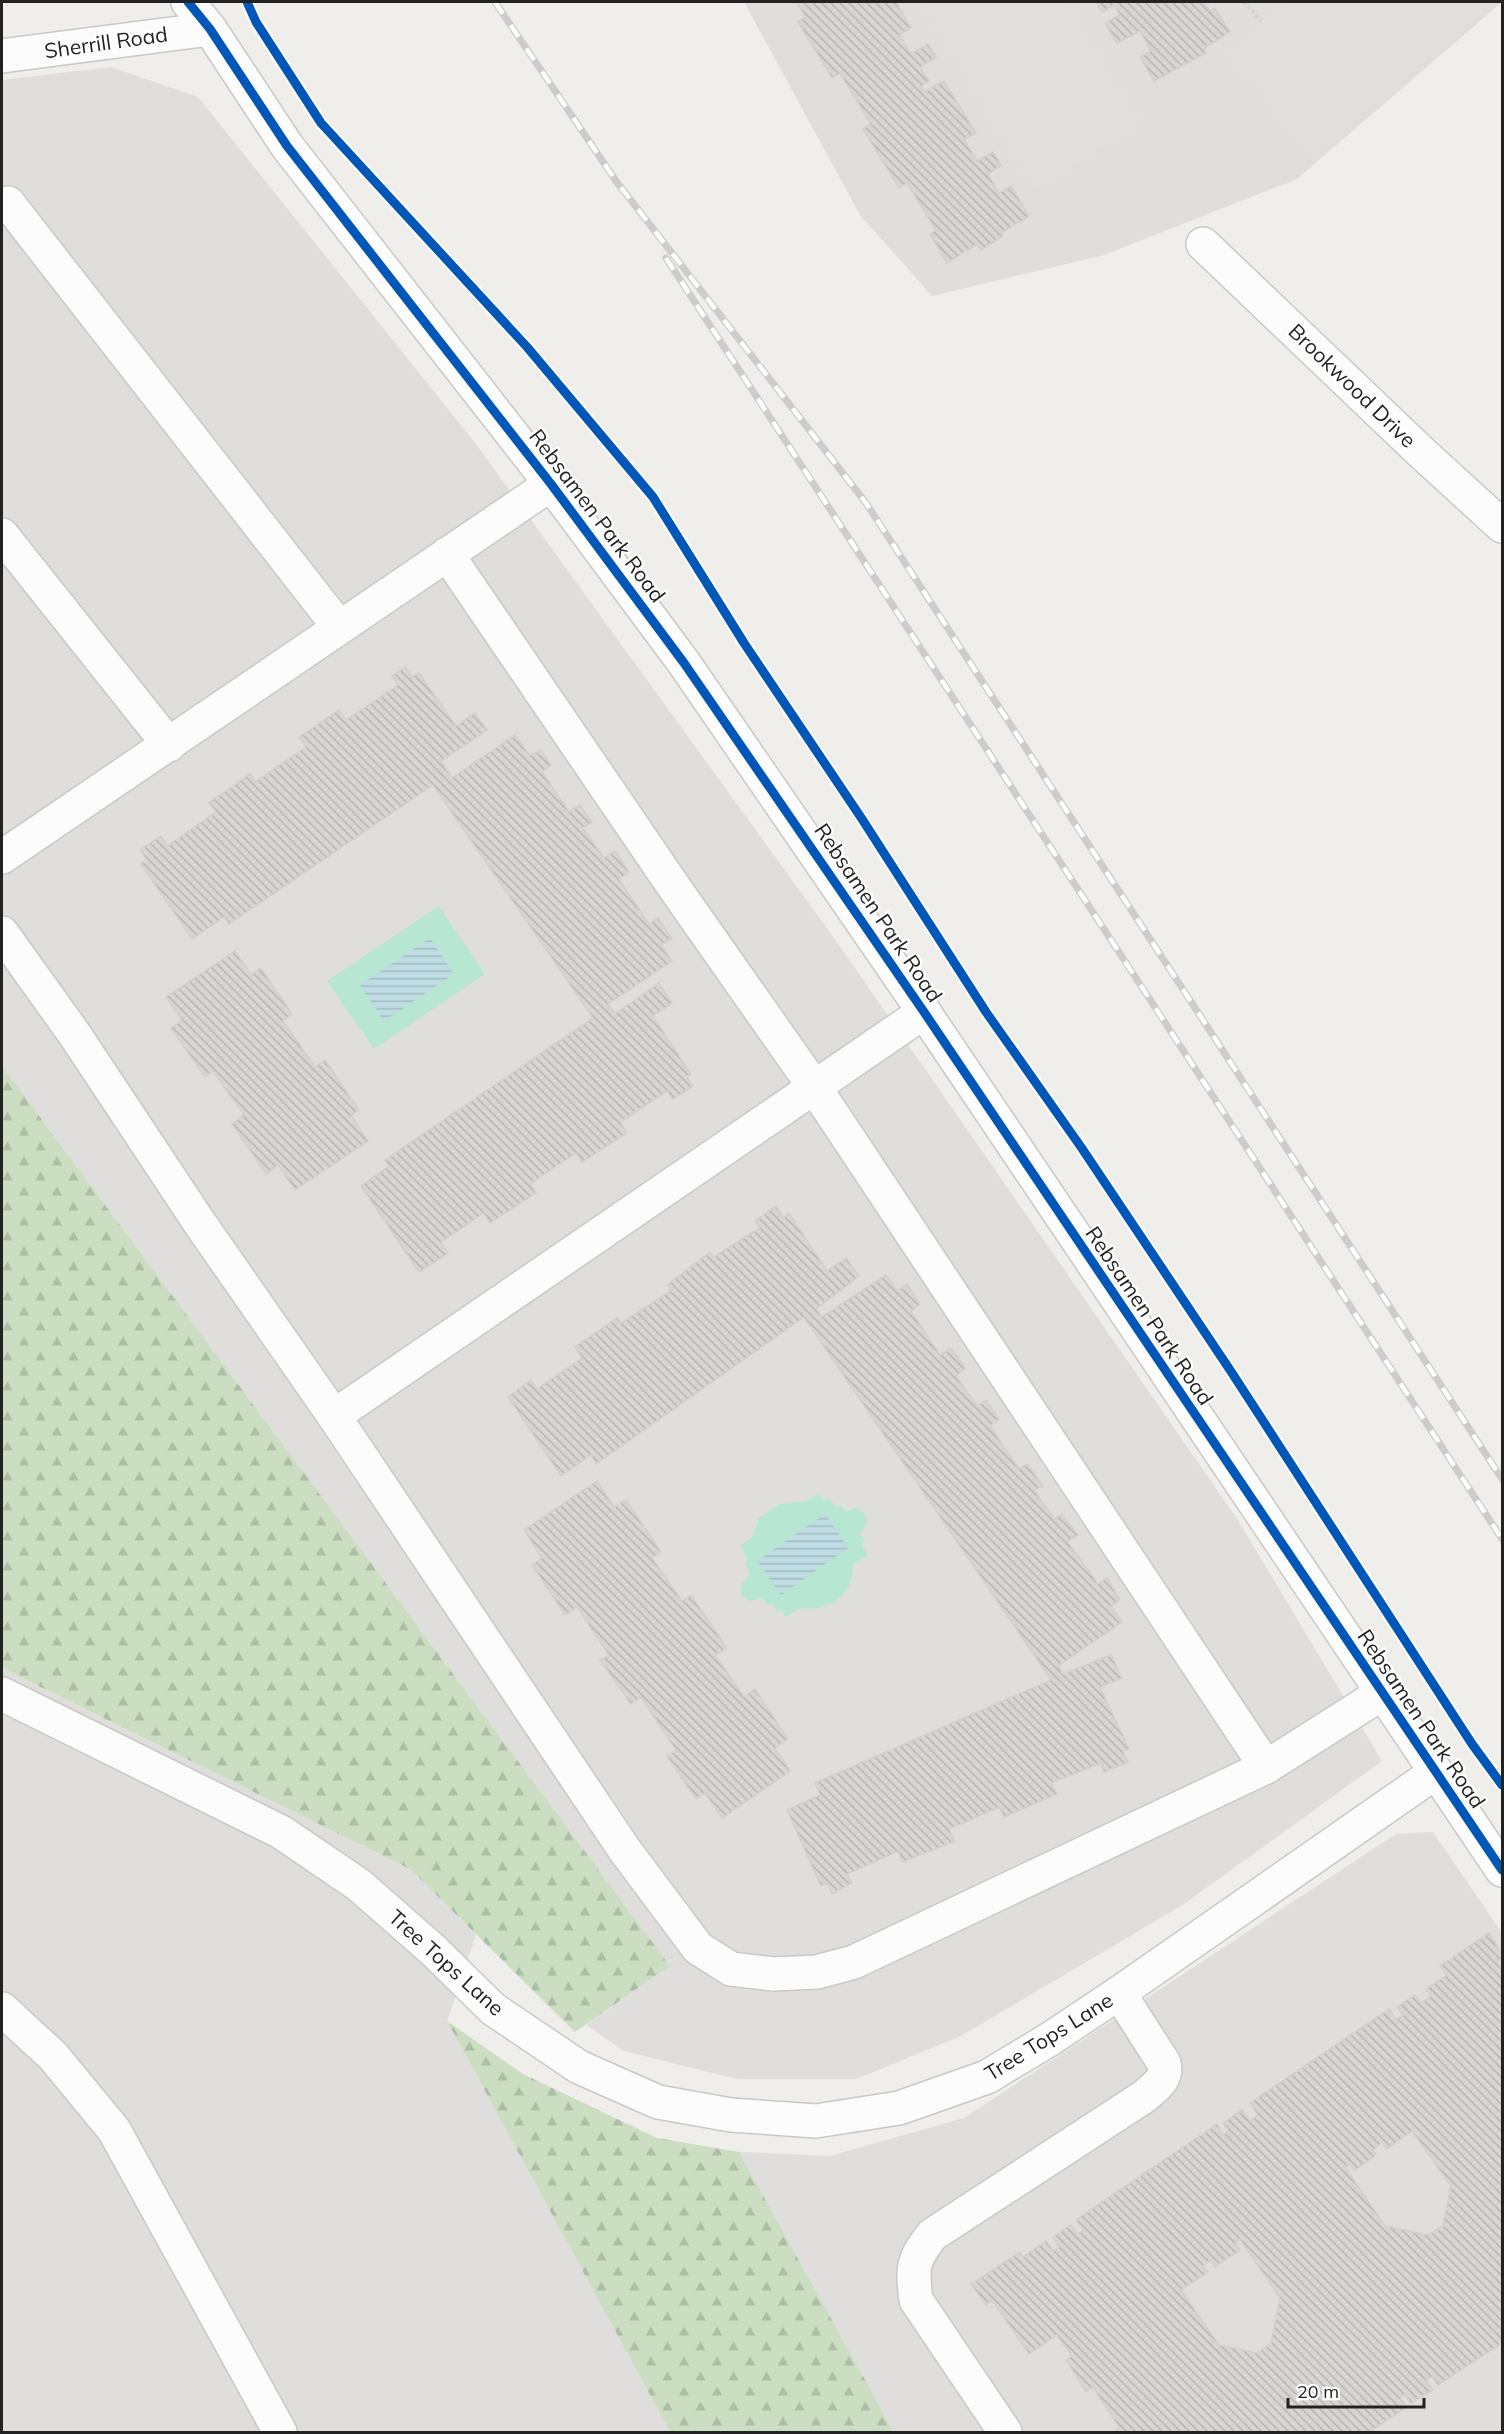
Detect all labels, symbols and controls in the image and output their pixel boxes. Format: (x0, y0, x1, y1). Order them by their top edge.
street label: Sherrill Road (43, 21, 169, 64)
street label: Brookwood Drive (1284, 318, 1422, 453)
street label: Rebsamen Park Road (524, 424, 671, 607)
street label: Rebsamen Park Road (809, 818, 948, 1007)
street label: Rebsamen Park Road (1080, 1221, 1219, 1410)
street label: Rebsamen Park Road (1352, 1624, 1491, 1813)
street label: Tree Tops Lane (384, 1904, 510, 2021)
street label: Tree Tops Lane (980, 1986, 1117, 2086)
scale bar (1288, 2371, 1424, 2409)
text: 20 m (1297, 2380, 1339, 2403)

